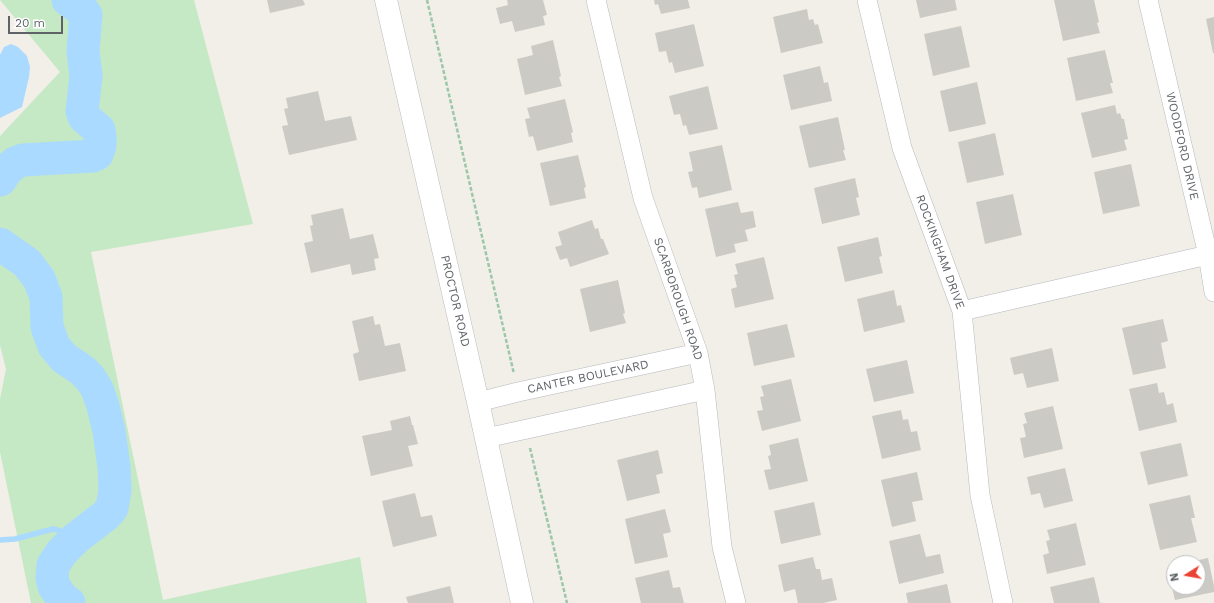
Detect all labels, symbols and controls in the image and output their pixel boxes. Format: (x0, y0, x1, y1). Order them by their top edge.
scale bar (10, 8, 65, 34)
text: 20 m (15, 16, 45, 30)
street label: WOODFORD DRIVE (1163, 91, 1201, 201)
street label: ROCKINGHAM DRIVE (913, 193, 967, 311)
street label: SCARBOROUGH ROAD (650, 236, 706, 362)
street label: PROCTOR ROAD (437, 254, 473, 348)
street label: CANTER BOULEVARD (526, 357, 650, 397)
north arrow (1166, 555, 1206, 595)
text: N (1168, 572, 1182, 582)

